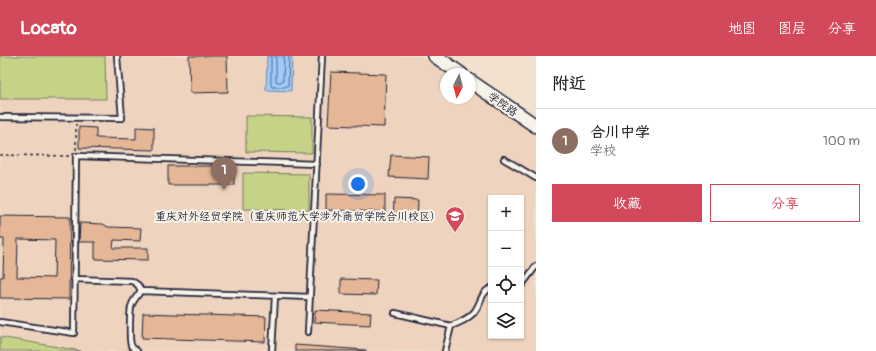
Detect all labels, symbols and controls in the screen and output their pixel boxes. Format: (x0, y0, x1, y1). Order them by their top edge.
text: Locato (20, 16, 77, 40)
text: 地图 (728, 20, 756, 37)
text: 图层 (778, 20, 806, 37)
text: 分享 (828, 20, 856, 37)
north arrow (440, 68, 476, 104)
text: 附近 (552, 73, 586, 94)
street label: 学院路 (485, 90, 520, 119)
text: 合川中学 (590, 123, 650, 142)
text: 1 (562, 133, 568, 149)
text: 100 m (823, 133, 860, 149)
text: 学校 (590, 143, 616, 159)
pin: 1 (211, 157, 237, 190)
your location (348, 174, 368, 194)
button: 收藏 (552, 184, 702, 222)
button: 分享 (710, 184, 860, 222)
map controls (488, 195, 524, 339)
button: + (488, 195, 524, 231)
school or university icon: 重庆对外经贸学院（重庆师范大学涉外商贸学院合川校区） (444, 205, 466, 233)
place label: 重庆对外经贸学院（重庆师范大学涉外商贸学院合川校区） (155, 210, 441, 223)
button: − (488, 231, 524, 267)
button: locate (488, 267, 524, 303)
button: layers (488, 303, 524, 339)

